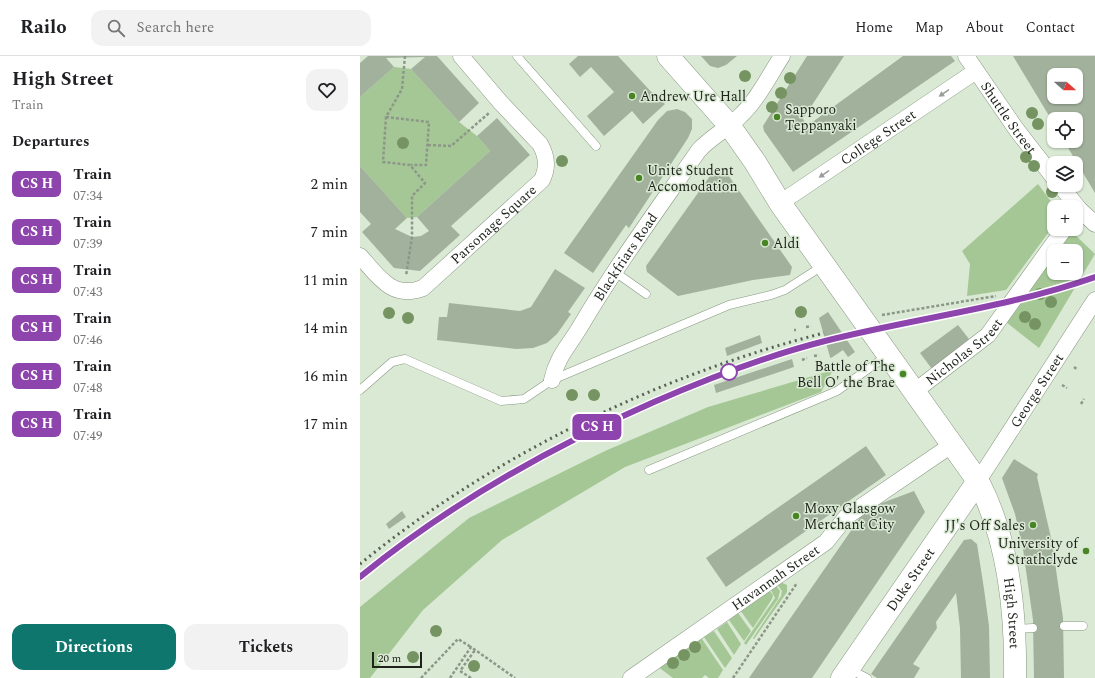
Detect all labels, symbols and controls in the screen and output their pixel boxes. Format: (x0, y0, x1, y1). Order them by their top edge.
search box (91, 10, 371, 46)
text: Railo (20, 13, 67, 42)
text: Search here (137, 16, 214, 39)
icon: search (105, 17, 127, 39)
text: Home (855, 17, 893, 38)
text: Map (915, 17, 943, 38)
text: About (965, 17, 1004, 38)
text: Contact (1026, 17, 1075, 38)
text: High Street (12, 65, 114, 94)
north arrow (1047, 68, 1083, 104)
map controls (1047, 68, 1083, 280)
button: heart (306, 69, 348, 111)
street label: Shuttle Street (975, 77, 1042, 159)
place label: Andrew Ure Hall (640, 86, 746, 107)
one-way arrow (938, 89, 949, 97)
marker: Andrew Ure Hall (627, 91, 637, 101)
text: Train (12, 95, 44, 115)
place label: Sapporo Teppanyaki (785, 99, 857, 136)
street label: College Street (836, 104, 920, 171)
marker: Sapporo Teppanyaki (772, 112, 782, 122)
button: locate (1047, 112, 1083, 148)
text: Departures (12, 130, 90, 153)
button: layers (1047, 156, 1083, 192)
place label: Unite Student Accomodation (647, 160, 738, 197)
text: Train (73, 163, 112, 186)
one-way arrow (819, 170, 829, 178)
text: CS H (20, 173, 53, 194)
text: 2 min (310, 173, 348, 196)
marker: Unite Student Accomodation (634, 173, 644, 183)
street label: Parsonage Square (446, 180, 542, 269)
text: 07:34 (73, 186, 103, 206)
button: + (1047, 200, 1083, 236)
street label: Blackfriars Road (588, 208, 663, 305)
text: Train (73, 211, 112, 234)
text: CS H (20, 221, 53, 242)
text: 7 min (310, 221, 348, 244)
place label: Aldi (773, 233, 800, 254)
text: 07:39 (73, 234, 103, 254)
marker: Aldi (760, 238, 770, 248)
button: − (1047, 244, 1083, 280)
text: Train (73, 259, 112, 282)
text: CS H (20, 269, 53, 290)
text: 11 min (303, 269, 348, 292)
text: 07:43 (73, 282, 103, 302)
text: Train (73, 307, 112, 330)
street label: Nicholas Street (921, 314, 1008, 390)
text: CS H (20, 317, 53, 338)
text: 14 min (303, 317, 348, 340)
text: 07:46 (73, 330, 103, 350)
street label: George Street (1005, 349, 1069, 432)
text: Train (73, 355, 112, 378)
place label: Battle of The Bell O' the Brae (797, 356, 895, 393)
unlabelled marker (720, 363, 738, 381)
text: CS H (20, 365, 53, 386)
text: 16 min (303, 365, 348, 388)
marker: Battle of The Bell O' the Brae (898, 369, 908, 379)
text: 07:48 (73, 378, 103, 398)
text: Train (73, 403, 112, 426)
text: CS H (20, 413, 53, 434)
text: 17 min (303, 413, 348, 436)
line badge: CS H (569, 414, 625, 440)
text: CS H (580, 416, 614, 437)
text: 07:49 (73, 426, 103, 446)
place label: Moxy Glasgow Merchant City (804, 498, 896, 535)
marker: Moxy Glasgow Merchant City (791, 511, 801, 521)
place label: JJ's Off Sales (945, 515, 1025, 536)
marker: JJ's Off Sales (1028, 520, 1038, 530)
place label: University of Strathclyde (997, 533, 1079, 570)
street label: Havannah Street (727, 540, 824, 616)
street label: Duke Street (881, 543, 940, 616)
marker: University of Strathclyde (1081, 546, 1091, 556)
street label: High Street (998, 576, 1025, 649)
button: Directions (12, 624, 176, 670)
button: Tickets (184, 624, 348, 670)
scale bar (372, 650, 422, 669)
text: 20 m (378, 650, 401, 667)

